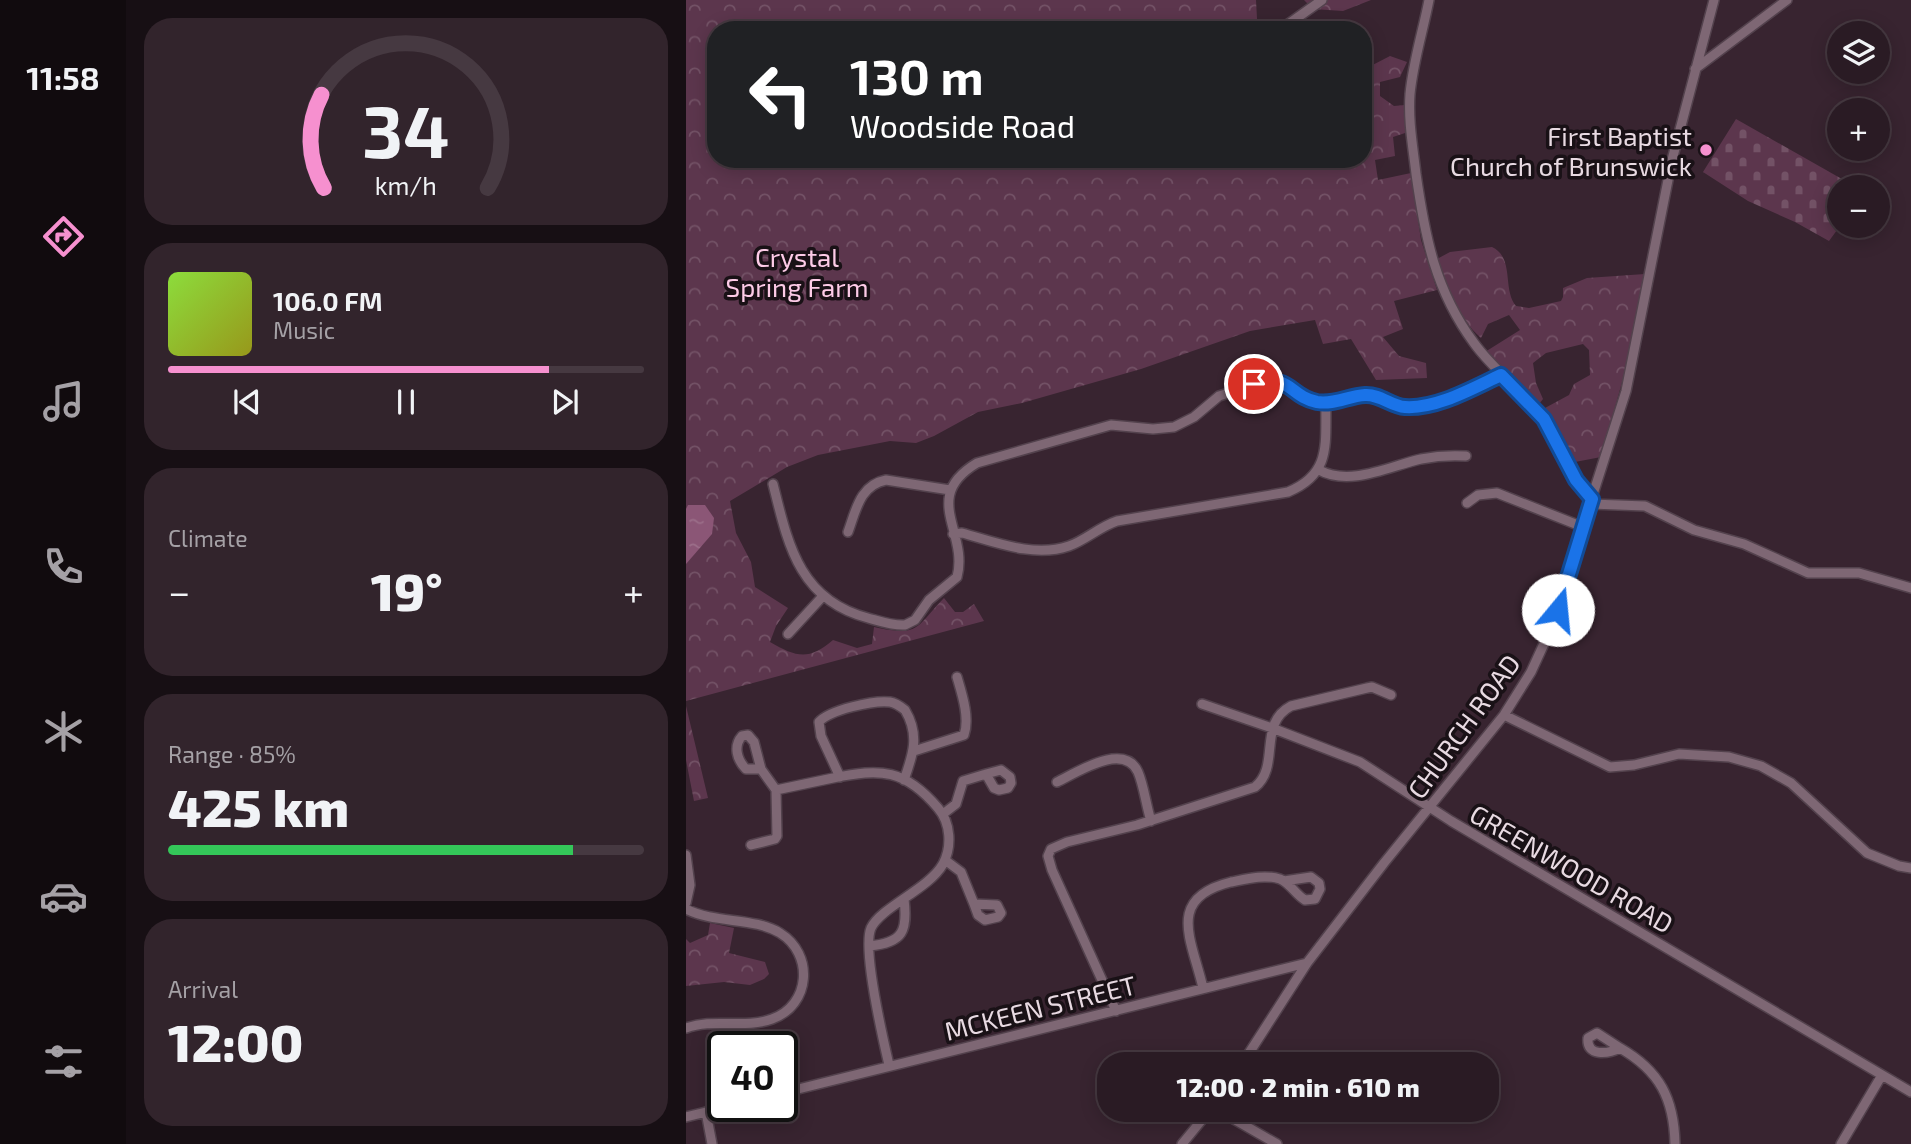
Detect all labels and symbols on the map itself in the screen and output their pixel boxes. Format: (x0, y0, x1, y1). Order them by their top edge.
place label: First Baptist Church of Brunswick (1450, 120, 1692, 181)
marker: First Baptist Church of Brunswick (1698, 142, 1714, 158)
park label: Crystal Spring Farm (726, 241, 868, 302)
pin (1224, 354, 1284, 414)
position arrow (1521, 573, 1595, 647)
street label: CHURCH ROAD (1400, 648, 1526, 804)
street label: GREENWOOD ROAD (1465, 797, 1679, 939)
street label: MCKEEN STREET (941, 968, 1139, 1046)
speed limit sign: 40 (707, 1031, 798, 1122)

